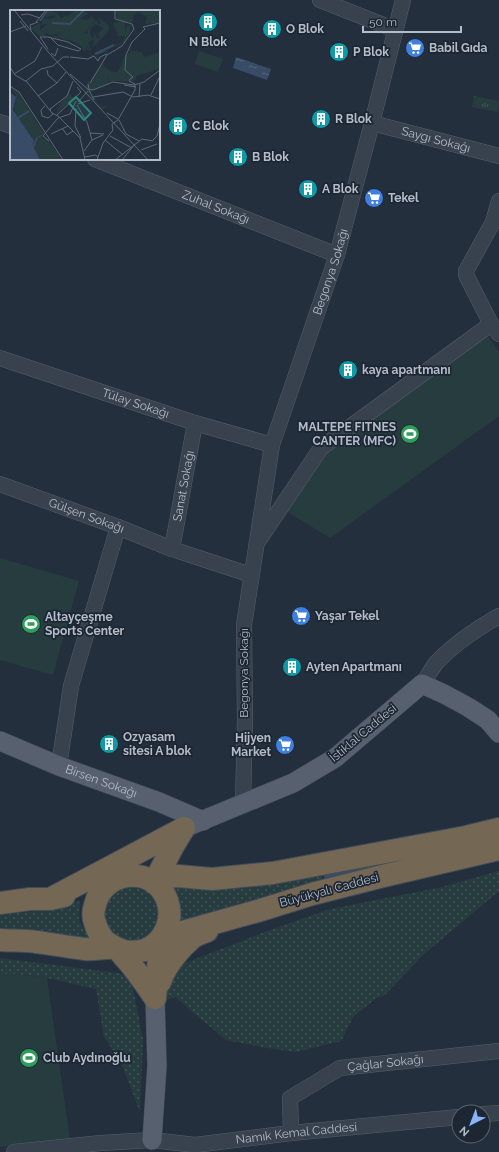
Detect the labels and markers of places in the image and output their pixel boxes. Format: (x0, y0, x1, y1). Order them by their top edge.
building icon: N Blok (197, 11, 219, 33)
building icon: O Blok (261, 18, 283, 40)
place label: O Blok (286, 22, 324, 36)
place label: N Blok (189, 35, 227, 49)
supermarket icon: Babil Gıda (404, 37, 426, 59)
building icon: P Blok (328, 41, 350, 63)
place label: Babil Gıda (429, 41, 488, 55)
place label: P Blok (353, 45, 389, 59)
building icon: R Blok (310, 108, 332, 130)
place label: R Blok (335, 112, 372, 126)
building icon: C Blok (167, 115, 189, 137)
place label: C Blok (192, 119, 229, 133)
building icon: B Blok (227, 146, 249, 168)
place label: B Blok (252, 150, 289, 164)
building icon: A Blok (297, 178, 319, 200)
place label: A Blok (322, 182, 359, 196)
supermarket icon: Tekel (363, 187, 385, 209)
place label: Tekel (388, 191, 419, 205)
building icon: kaya apartmanı (337, 359, 359, 381)
place label: kaya apartmanı (362, 363, 451, 377)
place label: MALTEPE FITNES CANTER (MFC) (298, 420, 396, 448)
sports icon: MALTEPE FITNES CANTER (MFC) (399, 423, 421, 445)
supermarket icon: Yaşar Tekel (290, 605, 312, 627)
place label: Yaşar Tekel (315, 609, 379, 623)
place label: Altayçeşme Sports Center (45, 610, 125, 638)
sports icon: Altayçeşme Sports Center (20, 613, 42, 635)
building icon: Ayten Apartmanı (281, 656, 303, 678)
place label: Ayten Apartmanı (306, 660, 402, 674)
place label: Ozyasam sitesi A blok (123, 730, 191, 758)
place label: Hijyen Market (231, 731, 271, 759)
building icon: Ozyasam sitesi A blok (98, 733, 120, 755)
supermarket icon: Hijyen Market (274, 734, 296, 756)
sports icon: Club Aydınoğlu (18, 1047, 40, 1069)
place label: Club Aydınoğlu (43, 1051, 131, 1065)

